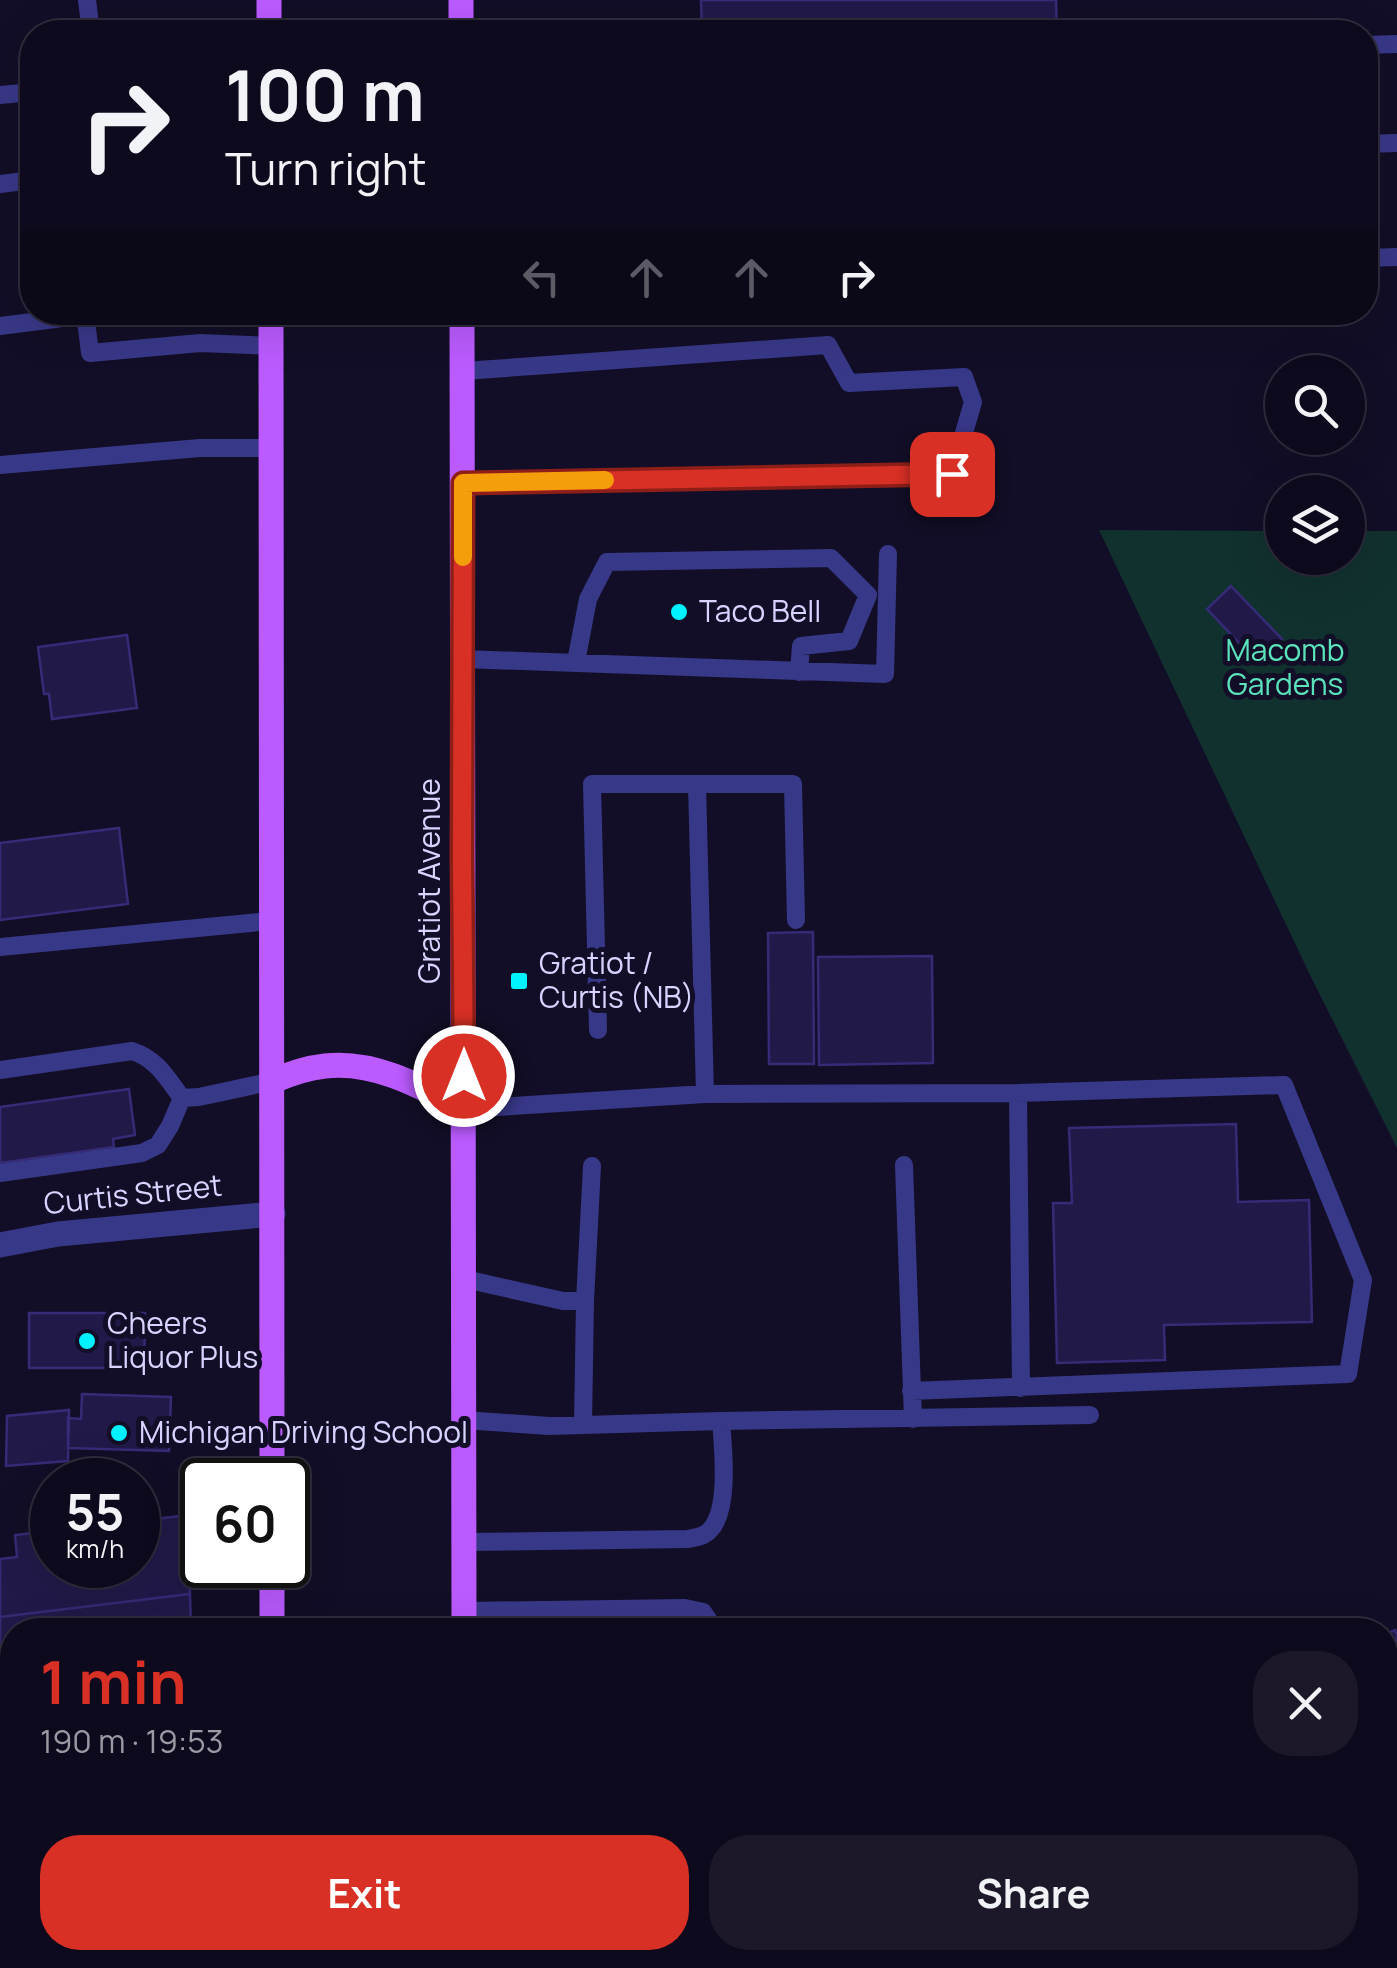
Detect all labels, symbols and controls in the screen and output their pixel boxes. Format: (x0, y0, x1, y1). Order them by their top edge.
text: 100 m (225, 46, 425, 142)
icon: right (60, 60, 190, 190)
text: Turn right (225, 137, 426, 199)
icon: left (514, 250, 569, 305)
icon: ahead (619, 250, 674, 305)
icon: ahead (724, 250, 779, 305)
icon: right (829, 250, 884, 305)
map controls (1265, 355, 1365, 575)
button: search (1265, 355, 1365, 455)
pin (910, 432, 995, 517)
icon: arrive (925, 447, 980, 502)
button: layers (1265, 475, 1365, 575)
place label: Taco Bell (699, 590, 821, 631)
marker: Taco Bell (668, 601, 690, 623)
park label: Macomb Gardens (1226, 629, 1344, 704)
street label: Gratiot Avenue (408, 778, 449, 984)
place label: Gratiot / Curtis (NB) (539, 942, 694, 1017)
marker: Gratiot / Curtis (NB) (508, 970, 530, 992)
position arrow (412, 1024, 516, 1128)
street label: Curtis Street (42, 1164, 224, 1223)
place label: Cheers Liquor Plus (107, 1302, 258, 1377)
marker: Cheers Liquor Plus (76, 1330, 98, 1352)
place label: Michigan Driving School (139, 1411, 468, 1452)
marker: Michigan Driving School (108, 1422, 130, 1444)
speed limit sign: 60 (180, 1458, 310, 1588)
text: 55 (66, 1477, 124, 1545)
text: km/h (66, 1531, 124, 1566)
text: 1 min (40, 1640, 187, 1722)
button: close (1253, 1651, 1358, 1756)
text: 190 m · 19:53 (40, 1719, 224, 1763)
button: Exit (40, 1835, 689, 1950)
button: Share (709, 1835, 1358, 1950)

